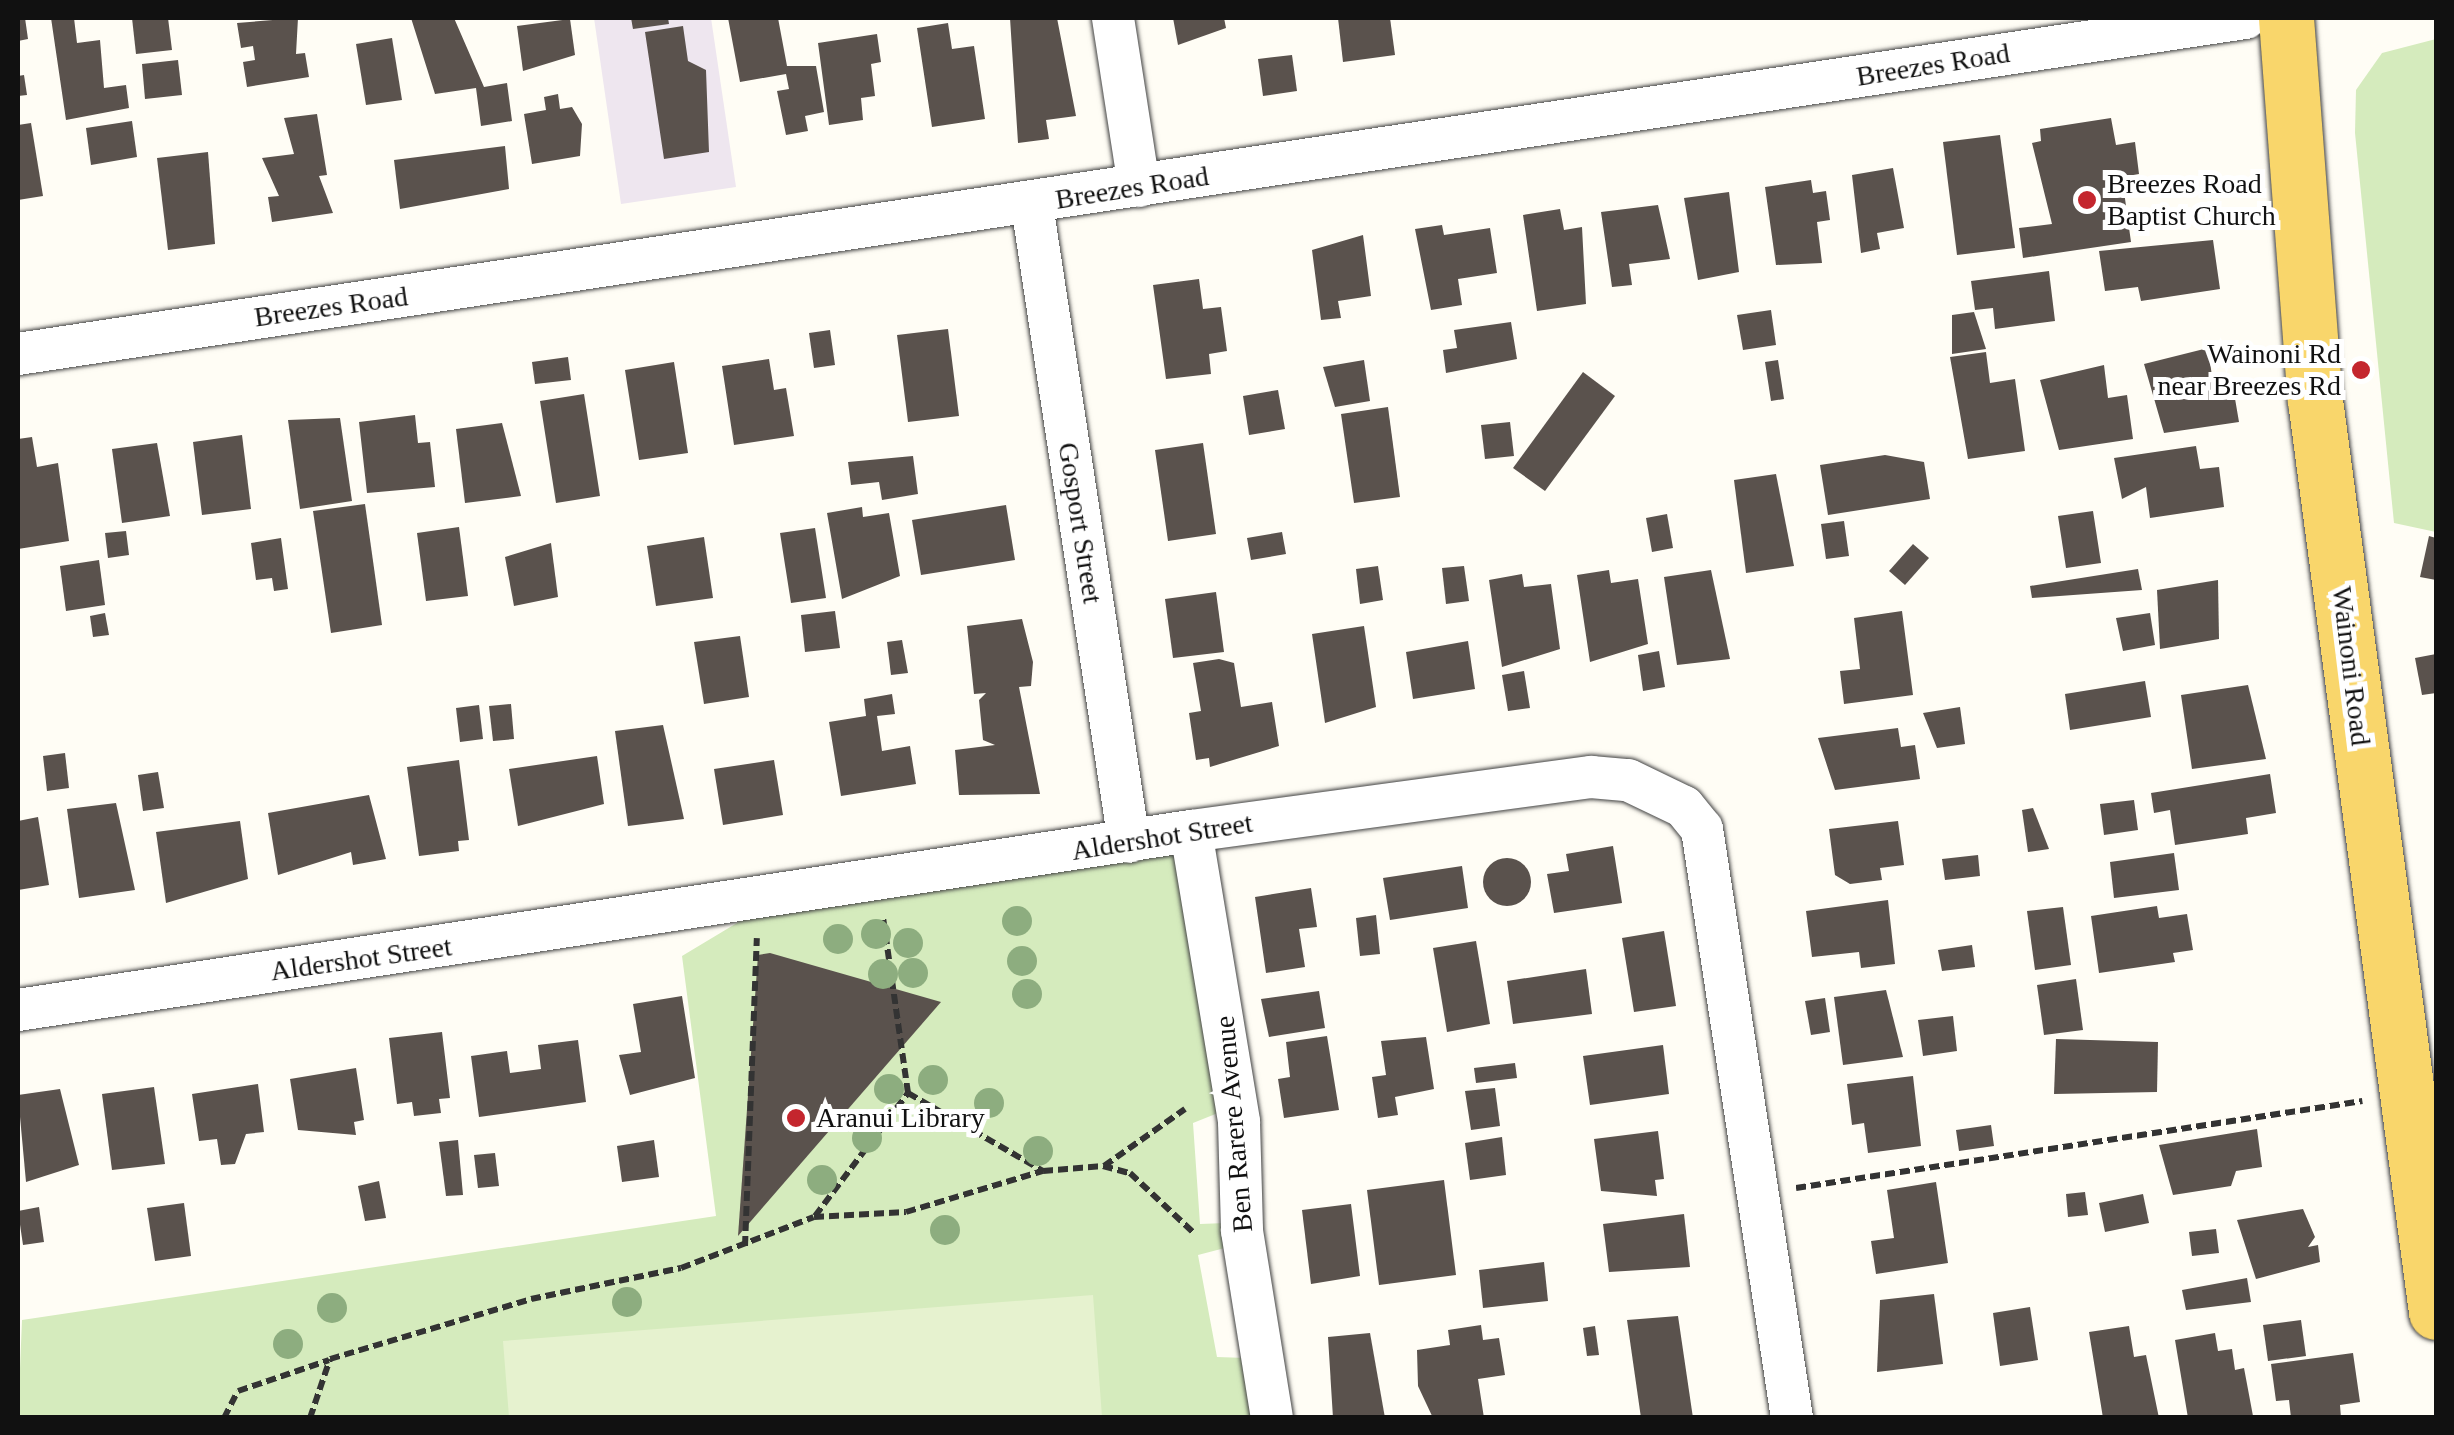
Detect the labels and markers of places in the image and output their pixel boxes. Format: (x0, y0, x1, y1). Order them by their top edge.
place label: Breezes Road Baptist Church (2107, 167, 2276, 233)
marker: Breezes Road Baptist Church (2076, 189, 2098, 211)
place label: Wainoni Rd near Breezes Rd (2158, 337, 2341, 403)
marker: Wainoni Rd near Breezes Rd (2350, 359, 2372, 381)
place label: Aranui Library (816, 1101, 985, 1135)
marker: Aranui Library (785, 1107, 807, 1129)

